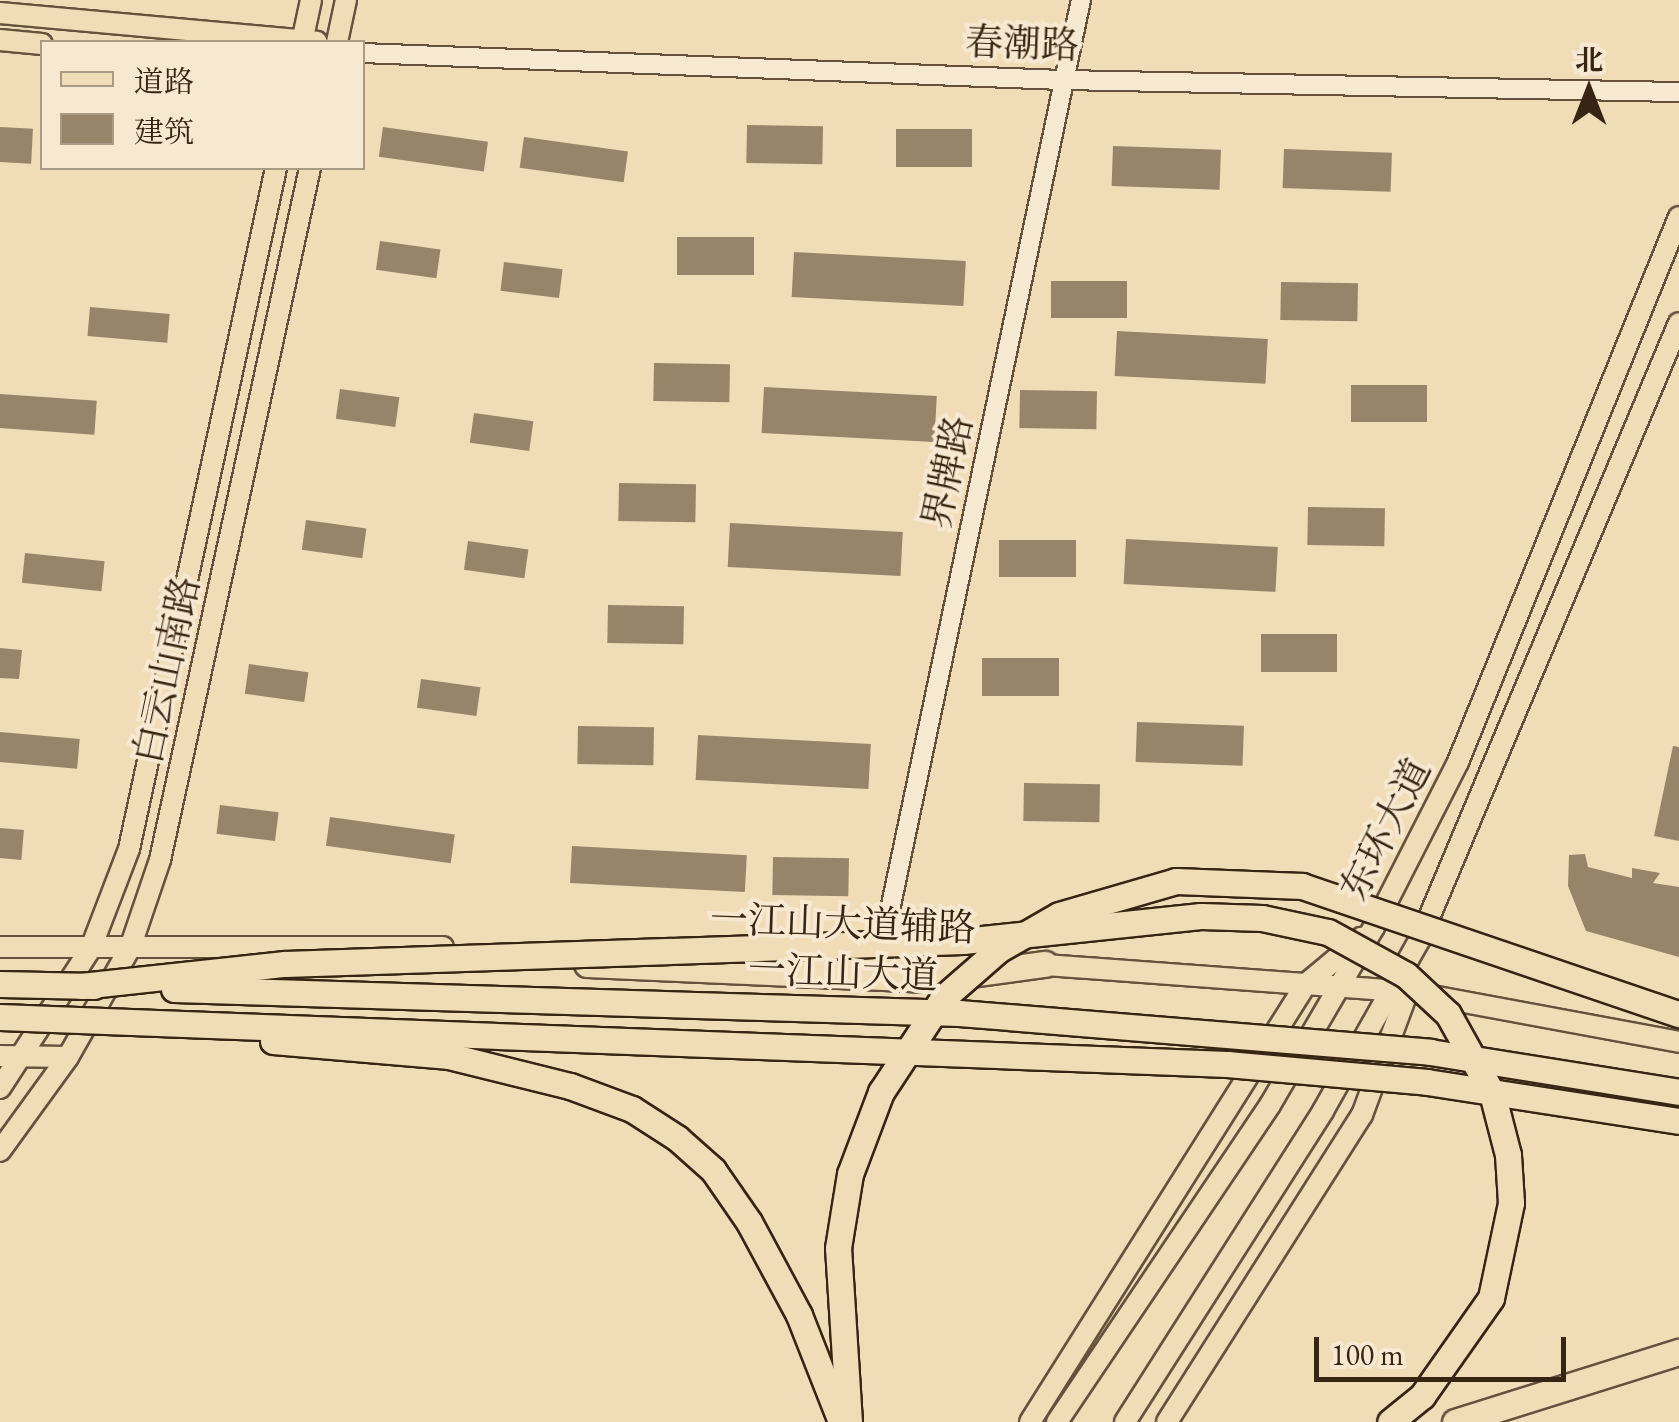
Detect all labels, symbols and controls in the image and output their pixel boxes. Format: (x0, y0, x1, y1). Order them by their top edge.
street label: 春潮路 (964, 18, 1080, 68)
legend (40, 40, 365, 170)
north arrow (1539, 40, 1639, 140)
text: 北 (1575, 42, 1603, 78)
text: 道路 (134, 62, 194, 101)
text: 建筑 (134, 112, 194, 151)
street label: 界牌路 (913, 412, 981, 532)
street label: 白云山南路 (124, 572, 208, 768)
street label: 东环大道 (1330, 751, 1440, 907)
street label: 一江山大道辅路 (709, 896, 977, 950)
street label: 一江山大道 (747, 946, 939, 998)
scale bar (1319, 1317, 1572, 1379)
text: 100 m (1331, 1335, 1404, 1374)

